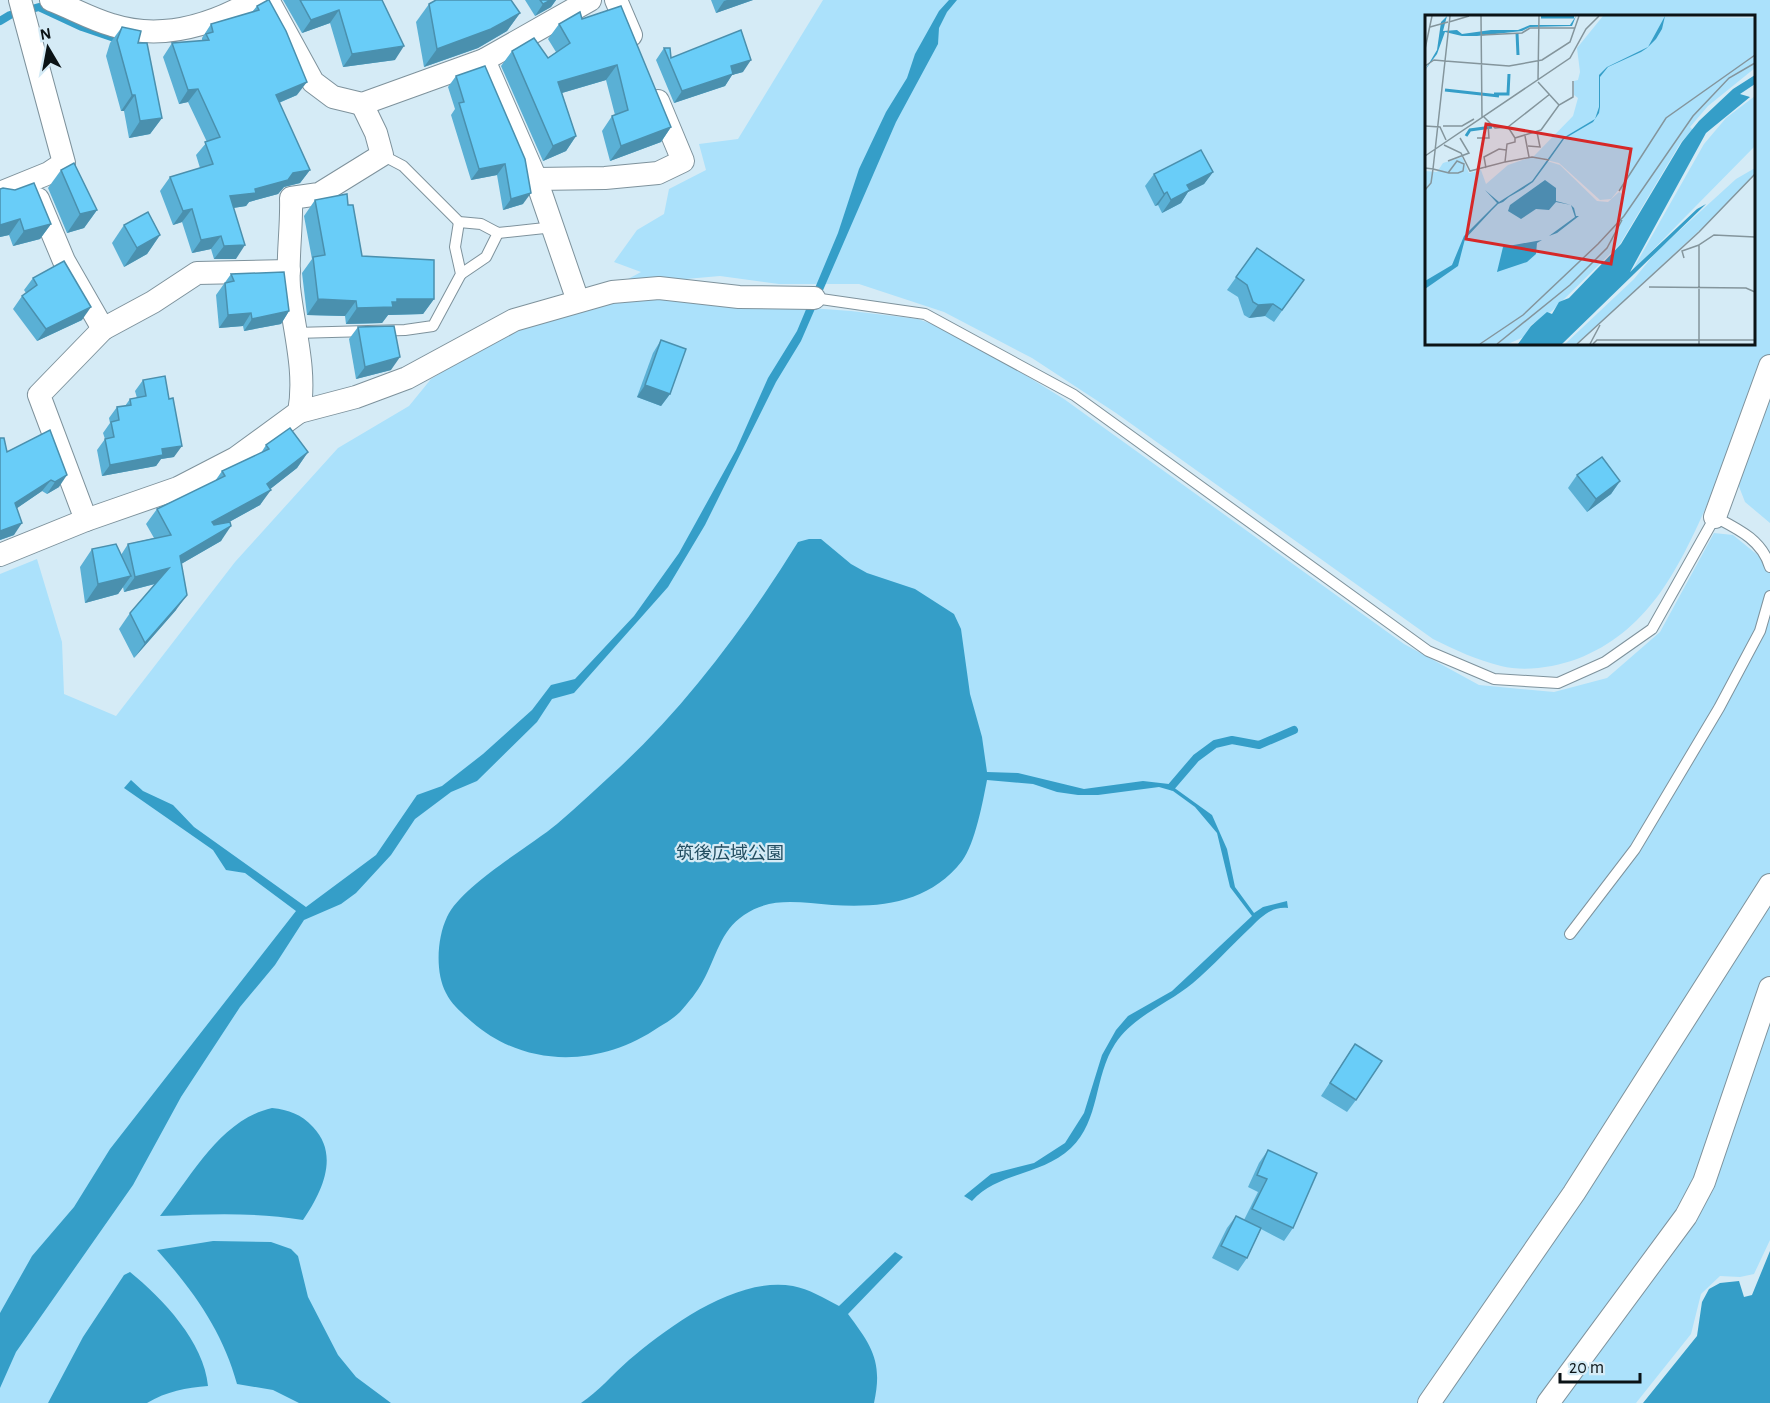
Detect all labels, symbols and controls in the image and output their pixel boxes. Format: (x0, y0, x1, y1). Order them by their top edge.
inset map (1425, 15, 1755, 345)
north arrow (18, 18, 78, 78)
text: N (39, 25, 52, 43)
park label: 筑後広域公園 (676, 843, 784, 863)
scale bar (1560, 1346, 1640, 1384)
text: 20 m (1569, 1359, 1604, 1377)

